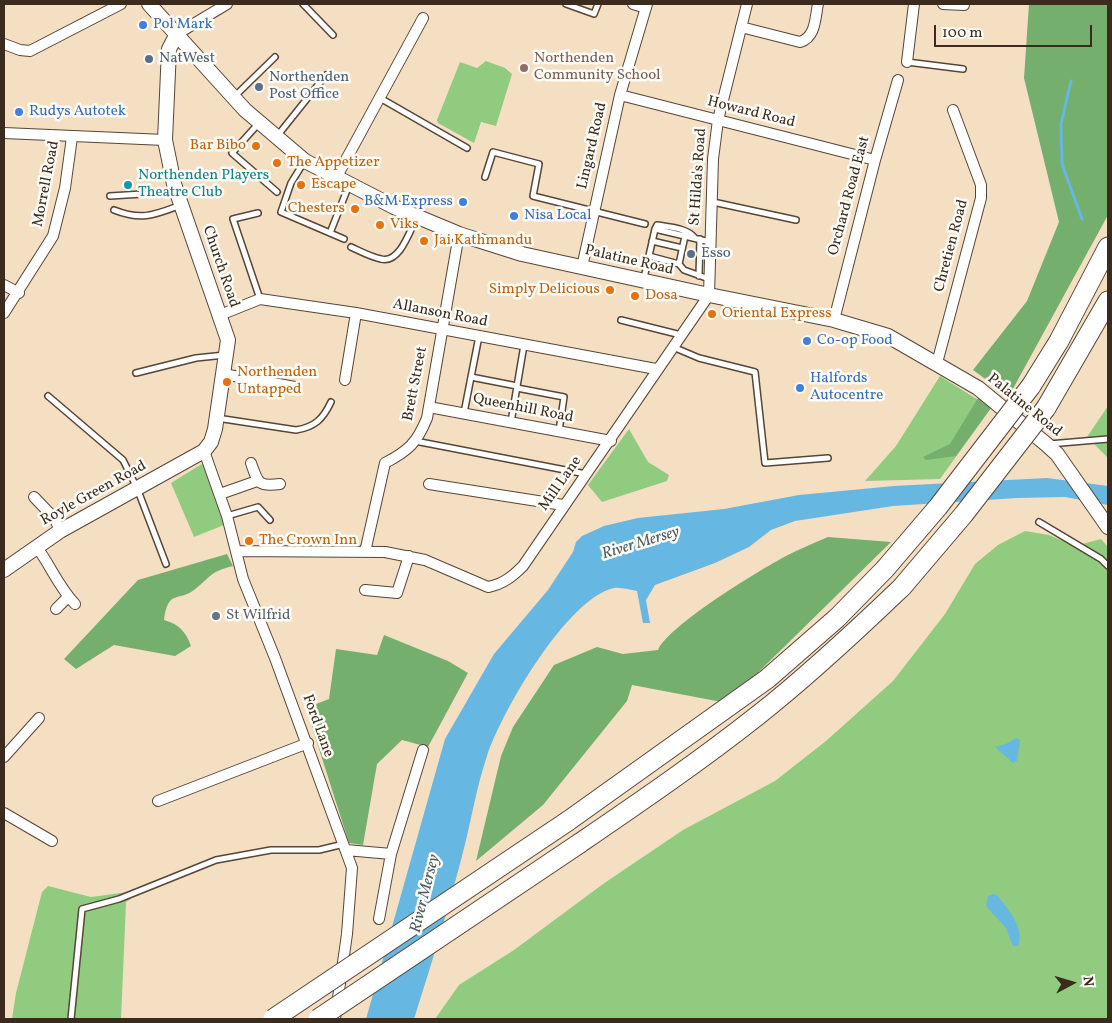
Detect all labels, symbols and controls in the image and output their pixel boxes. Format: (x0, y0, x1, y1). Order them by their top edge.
scale bar (937, 15, 1094, 47)
place label: Pol Mark (153, 16, 213, 34)
marker: Pol Mark (137, 19, 149, 31)
text: 100 m (942, 23, 982, 44)
place label: NatWest (159, 50, 215, 68)
place label: Northenden Community School (534, 50, 660, 85)
marker: NatWest (143, 53, 155, 65)
marker: Northenden Community School (518, 62, 530, 74)
place label: Northenden Post Office (269, 69, 349, 104)
marker: Northenden Post Office (253, 81, 265, 93)
street label: Howard Road (705, 93, 797, 133)
street label: Lingard Road (574, 101, 612, 191)
place label: Rudys Autotek (29, 103, 126, 121)
marker: Rudys Autotek (13, 106, 25, 118)
street label: St Hilda's Road (687, 128, 711, 226)
street label: Orchard Road East (825, 134, 875, 258)
place label: Bar Bibo (190, 137, 246, 155)
street label: Morrell Road (30, 140, 64, 228)
marker: Bar Bibo (250, 140, 262, 152)
place label: The Appetizer (287, 154, 379, 172)
marker: The Appetizer (271, 157, 283, 169)
place label: Northenden Players Theatre Club (138, 167, 269, 202)
place label: Escape (311, 176, 356, 194)
marker: Northenden Players Theatre Club (122, 179, 134, 191)
marker: Escape (295, 179, 307, 191)
place label: B&M Express (364, 193, 453, 211)
marker: B&M Express (457, 196, 469, 208)
street label: Chretien Road (931, 198, 973, 294)
place label: Chesters (288, 200, 345, 218)
marker: Chesters (349, 203, 361, 215)
place label: Nisa Local (524, 207, 592, 225)
marker: Nisa Local (508, 210, 520, 222)
place label: Viks (390, 216, 419, 234)
marker: Viks (374, 219, 386, 231)
street label: Church Road (198, 224, 242, 310)
place label: Jai Kathmandu (434, 232, 532, 250)
marker: Jai Kathmandu (418, 235, 430, 247)
street label: Palatine Road (583, 242, 675, 280)
place label: Esso (701, 245, 731, 263)
marker: Esso (685, 248, 697, 260)
place label: Simply Delicious (489, 281, 600, 299)
marker: Simply Delicious (604, 284, 616, 296)
place label: Dosa (645, 287, 678, 305)
marker: Dosa (629, 290, 641, 302)
street label: Allanson Road (391, 296, 489, 332)
place label: Oriental Express (722, 305, 832, 323)
marker: Oriental Express (706, 308, 718, 320)
place label: Co-op Food (817, 332, 893, 350)
marker: Co-op Food (801, 335, 813, 347)
street label: Brett Street (400, 345, 432, 423)
place label: Northenden Untapped (237, 364, 317, 399)
place label: Halfords Autocentre (810, 370, 883, 405)
street label: Palatine Road (983, 370, 1065, 442)
marker: Northenden Untapped (221, 376, 233, 388)
marker: Halfords Autocentre (794, 382, 806, 394)
street label: Queenhill Road (471, 390, 575, 428)
street label: Mill Lane (536, 453, 586, 515)
street label: Royle Green Road (38, 458, 150, 530)
water label: River Mersey (600, 523, 682, 565)
place label: The Crown Inn (259, 532, 357, 550)
marker: The Crown Inn (243, 535, 255, 547)
place label: St Wilfrid (226, 607, 291, 625)
marker: St Wilfrid (210, 610, 222, 622)
street label: Ford Lane (297, 692, 337, 760)
water label: River Mersey (407, 853, 445, 935)
north arrow (1047, 958, 1097, 1008)
text: N (1077, 975, 1097, 987)

